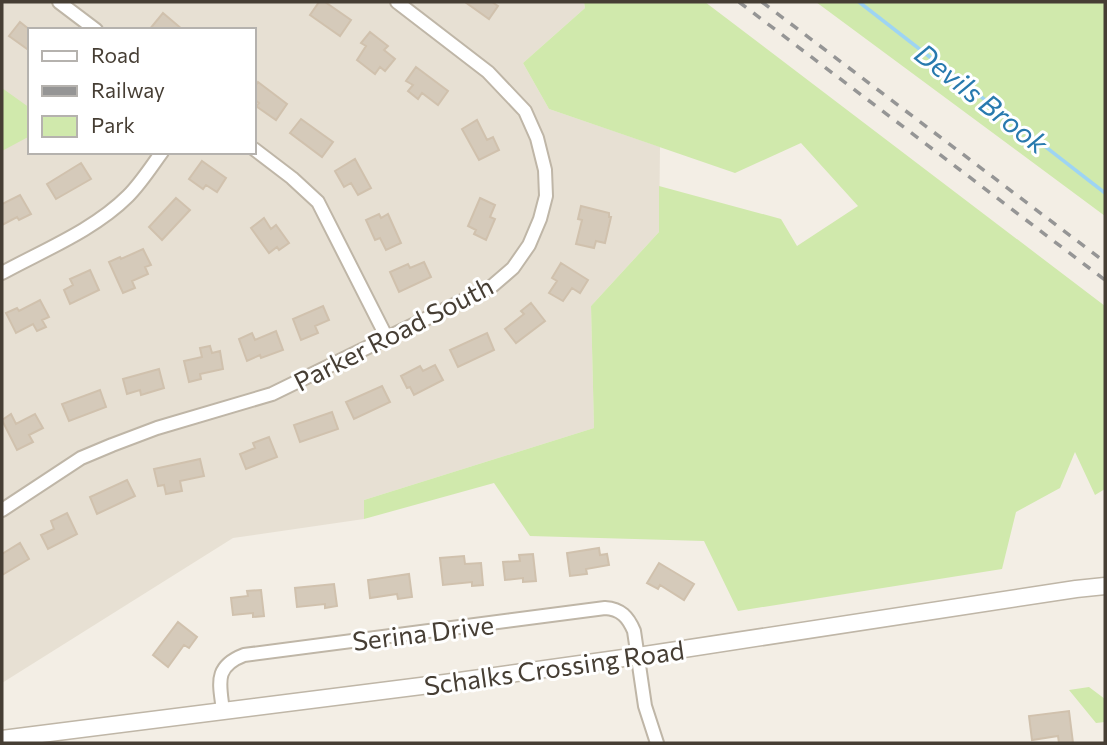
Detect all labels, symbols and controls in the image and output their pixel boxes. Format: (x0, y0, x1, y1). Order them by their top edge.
legend (28, 28, 256, 154)
water label: Devils Brook (909, 36, 1056, 161)
text: Road (91, 42, 140, 67)
text: Railway (91, 77, 165, 102)
text: Park (91, 112, 135, 137)
street label: Parker Road South (288, 269, 498, 397)
street label: Serina Drive (350, 608, 496, 656)
street label: Schalks Crossing Road (422, 633, 686, 701)

